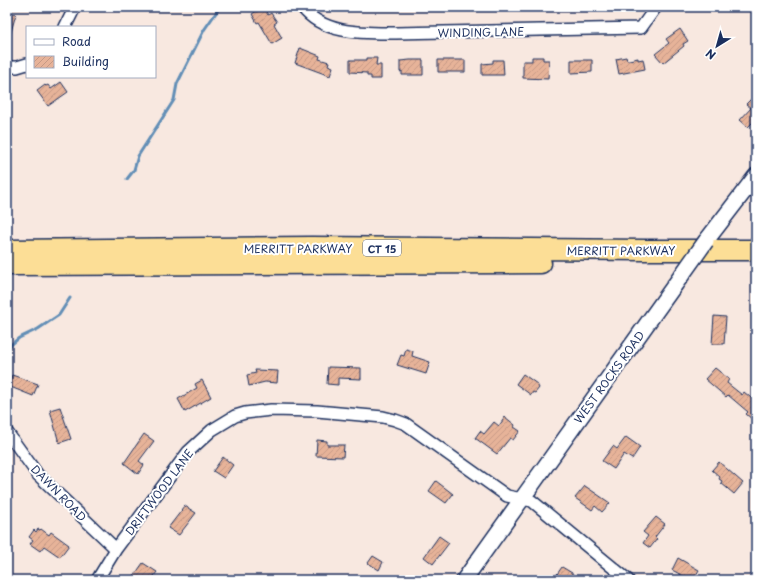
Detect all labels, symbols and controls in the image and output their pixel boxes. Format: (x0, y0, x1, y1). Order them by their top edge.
street label: WINDING LANE (438, 23, 524, 41)
legend (26, 26, 156, 78)
north arrow (697, 26, 737, 66)
text: Road (62, 32, 91, 50)
text: N (702, 45, 719, 64)
text: Building (62, 52, 109, 70)
street label: MERRITT PARKWAY (244, 240, 352, 257)
road number: CT 15 (363, 240, 401, 256)
street label: MERRITT PARKWAY (567, 242, 675, 259)
street label: WEST ROCKS ROAD (570, 327, 648, 427)
street label: DRIFTWOOD LANE (121, 445, 197, 539)
street label: DAWN ROAD (27, 461, 91, 525)

